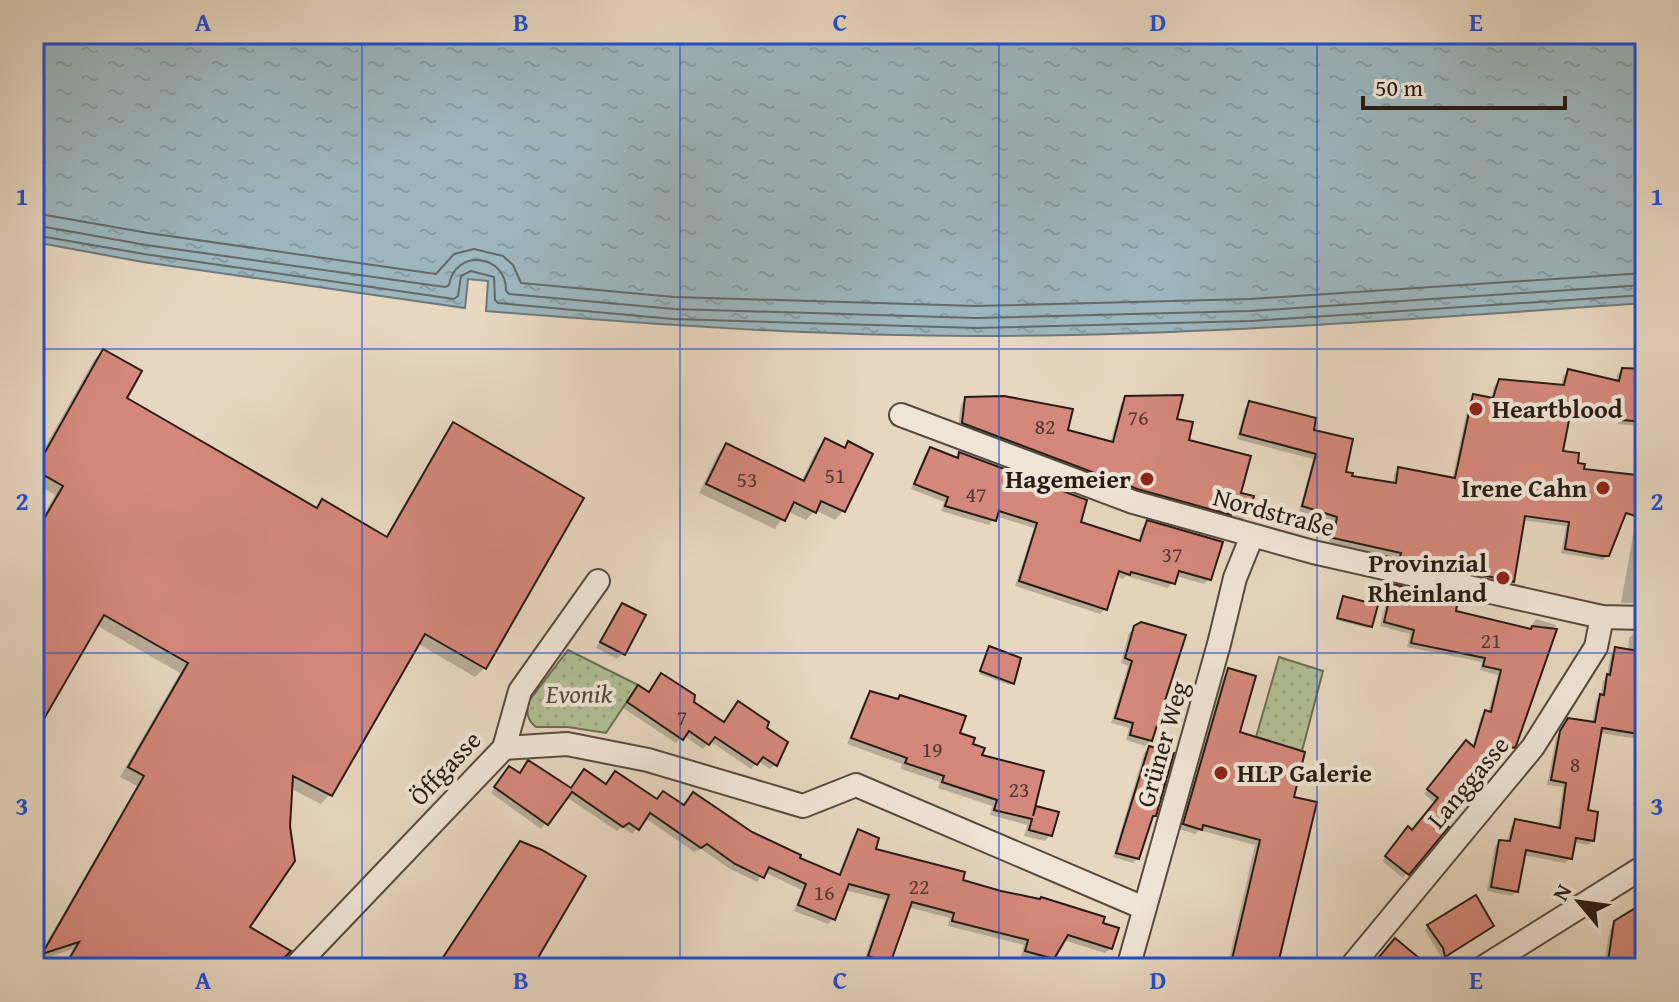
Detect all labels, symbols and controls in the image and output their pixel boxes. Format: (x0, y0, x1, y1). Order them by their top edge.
text: A (195, 2, 212, 41)
text: B (513, 2, 529, 41)
text: C (833, 2, 847, 41)
text: D (1150, 2, 1166, 41)
text: E (1469, 2, 1483, 41)
scale bar (1363, 60, 1565, 110)
text: 50 m (1375, 70, 1423, 105)
text: 1 (15, 176, 29, 215)
text: 1 (1650, 176, 1664, 215)
place label: Heartblood (1492, 389, 1623, 428)
marker: Heartblood (1467, 400, 1485, 418)
house number: 76 (1127, 401, 1149, 433)
house number: 82 (1034, 410, 1056, 442)
house number: 51 (824, 459, 846, 491)
place label: Hagemeier (1005, 459, 1131, 498)
house number: 53 (736, 463, 758, 495)
place label: Irene Cahn (1461, 468, 1588, 507)
marker: Hagemeier (1138, 470, 1156, 488)
street label: Nordstraße (1209, 477, 1339, 546)
house number: 47 (965, 478, 987, 510)
marker: Irene Cahn (1594, 479, 1612, 497)
text: 2 (15, 481, 29, 520)
text: 2 (1650, 481, 1664, 520)
house number: 37 (1161, 538, 1183, 570)
place label: Provinzial Rheinland (1368, 543, 1487, 612)
marker: Provinzial Rheinland (1494, 569, 1512, 587)
house number: 21 (1480, 624, 1502, 656)
park label: Evonik (545, 674, 612, 713)
street label: Grüner Weg (1125, 676, 1198, 812)
house number: 7 (677, 701, 687, 733)
street label: Öffgasse (400, 721, 490, 814)
street label: Langgasse (1417, 727, 1518, 837)
house number: 19 (921, 733, 943, 765)
house number: 8 (1570, 748, 1580, 780)
place label: HLP Galerie (1237, 753, 1372, 792)
marker: HLP Galerie (1212, 764, 1230, 782)
house number: 23 (1008, 773, 1030, 805)
text: 3 (15, 786, 29, 825)
text: 3 (1650, 786, 1664, 825)
north arrow (1539, 862, 1619, 942)
house number: 22 (908, 870, 930, 902)
house number: 16 (813, 876, 835, 908)
text: N (1544, 878, 1579, 906)
text: A (195, 960, 212, 999)
text: B (513, 960, 529, 999)
text: C (833, 960, 847, 999)
text: D (1150, 960, 1166, 999)
text: E (1469, 960, 1483, 999)

